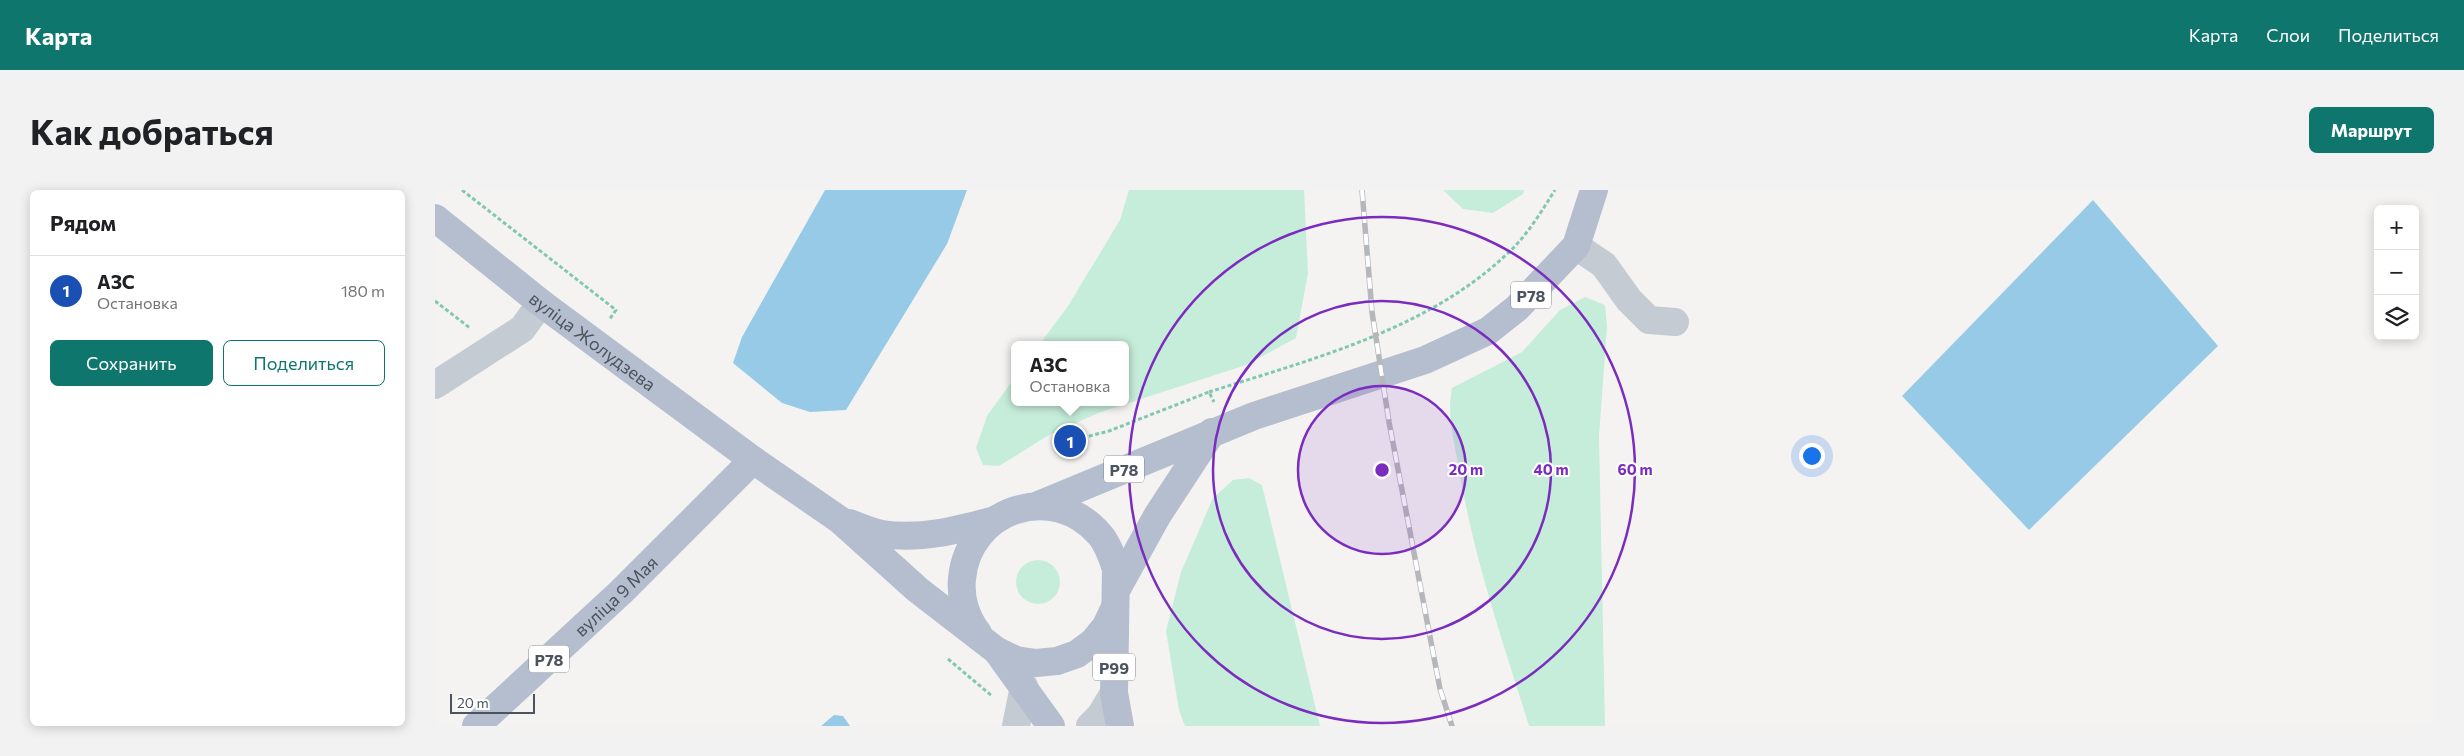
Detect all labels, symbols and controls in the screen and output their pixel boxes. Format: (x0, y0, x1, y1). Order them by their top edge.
text: Карта (25, 21, 92, 50)
text: Карта (2189, 24, 2238, 46)
text: Слои (2266, 24, 2310, 46)
text: Поделиться (2338, 24, 2439, 46)
button: Маршрут (2309, 107, 2434, 153)
text: Как добраться (30, 109, 274, 152)
map controls (2374, 205, 2419, 340)
button: + (2374, 205, 2419, 250)
text: Рядом (50, 210, 116, 235)
button: − (2374, 250, 2419, 295)
text: АЗС (97, 270, 135, 293)
text: 1 (62, 281, 70, 300)
text: 180 m (341, 281, 385, 300)
road number: Р78 (1511, 282, 1551, 308)
street label: вуліца Жолудзева (525, 287, 660, 395)
text: Остановка (97, 293, 178, 312)
button: layers (2374, 295, 2419, 340)
button: Сохранить (50, 340, 213, 386)
button: Поделиться (223, 340, 385, 386)
popup (1011, 341, 1129, 406)
text: АЗС (1030, 353, 1067, 376)
text: Остановка (1030, 376, 1110, 395)
pin: 1 (1054, 422, 1086, 460)
your location (1799, 443, 1825, 469)
road number: Р78 (1104, 456, 1144, 482)
text: 20 m (1449, 460, 1483, 478)
text: 40 m (1533, 460, 1569, 478)
text: 60 m (1617, 460, 1653, 478)
centre of rings (1373, 461, 1391, 479)
street label: вуліца 9 Мая (570, 551, 662, 641)
road number: Р78 (529, 646, 569, 672)
road number: Р99 (1093, 654, 1135, 681)
scale bar (450, 691, 535, 714)
text: 20 m (457, 694, 489, 711)

